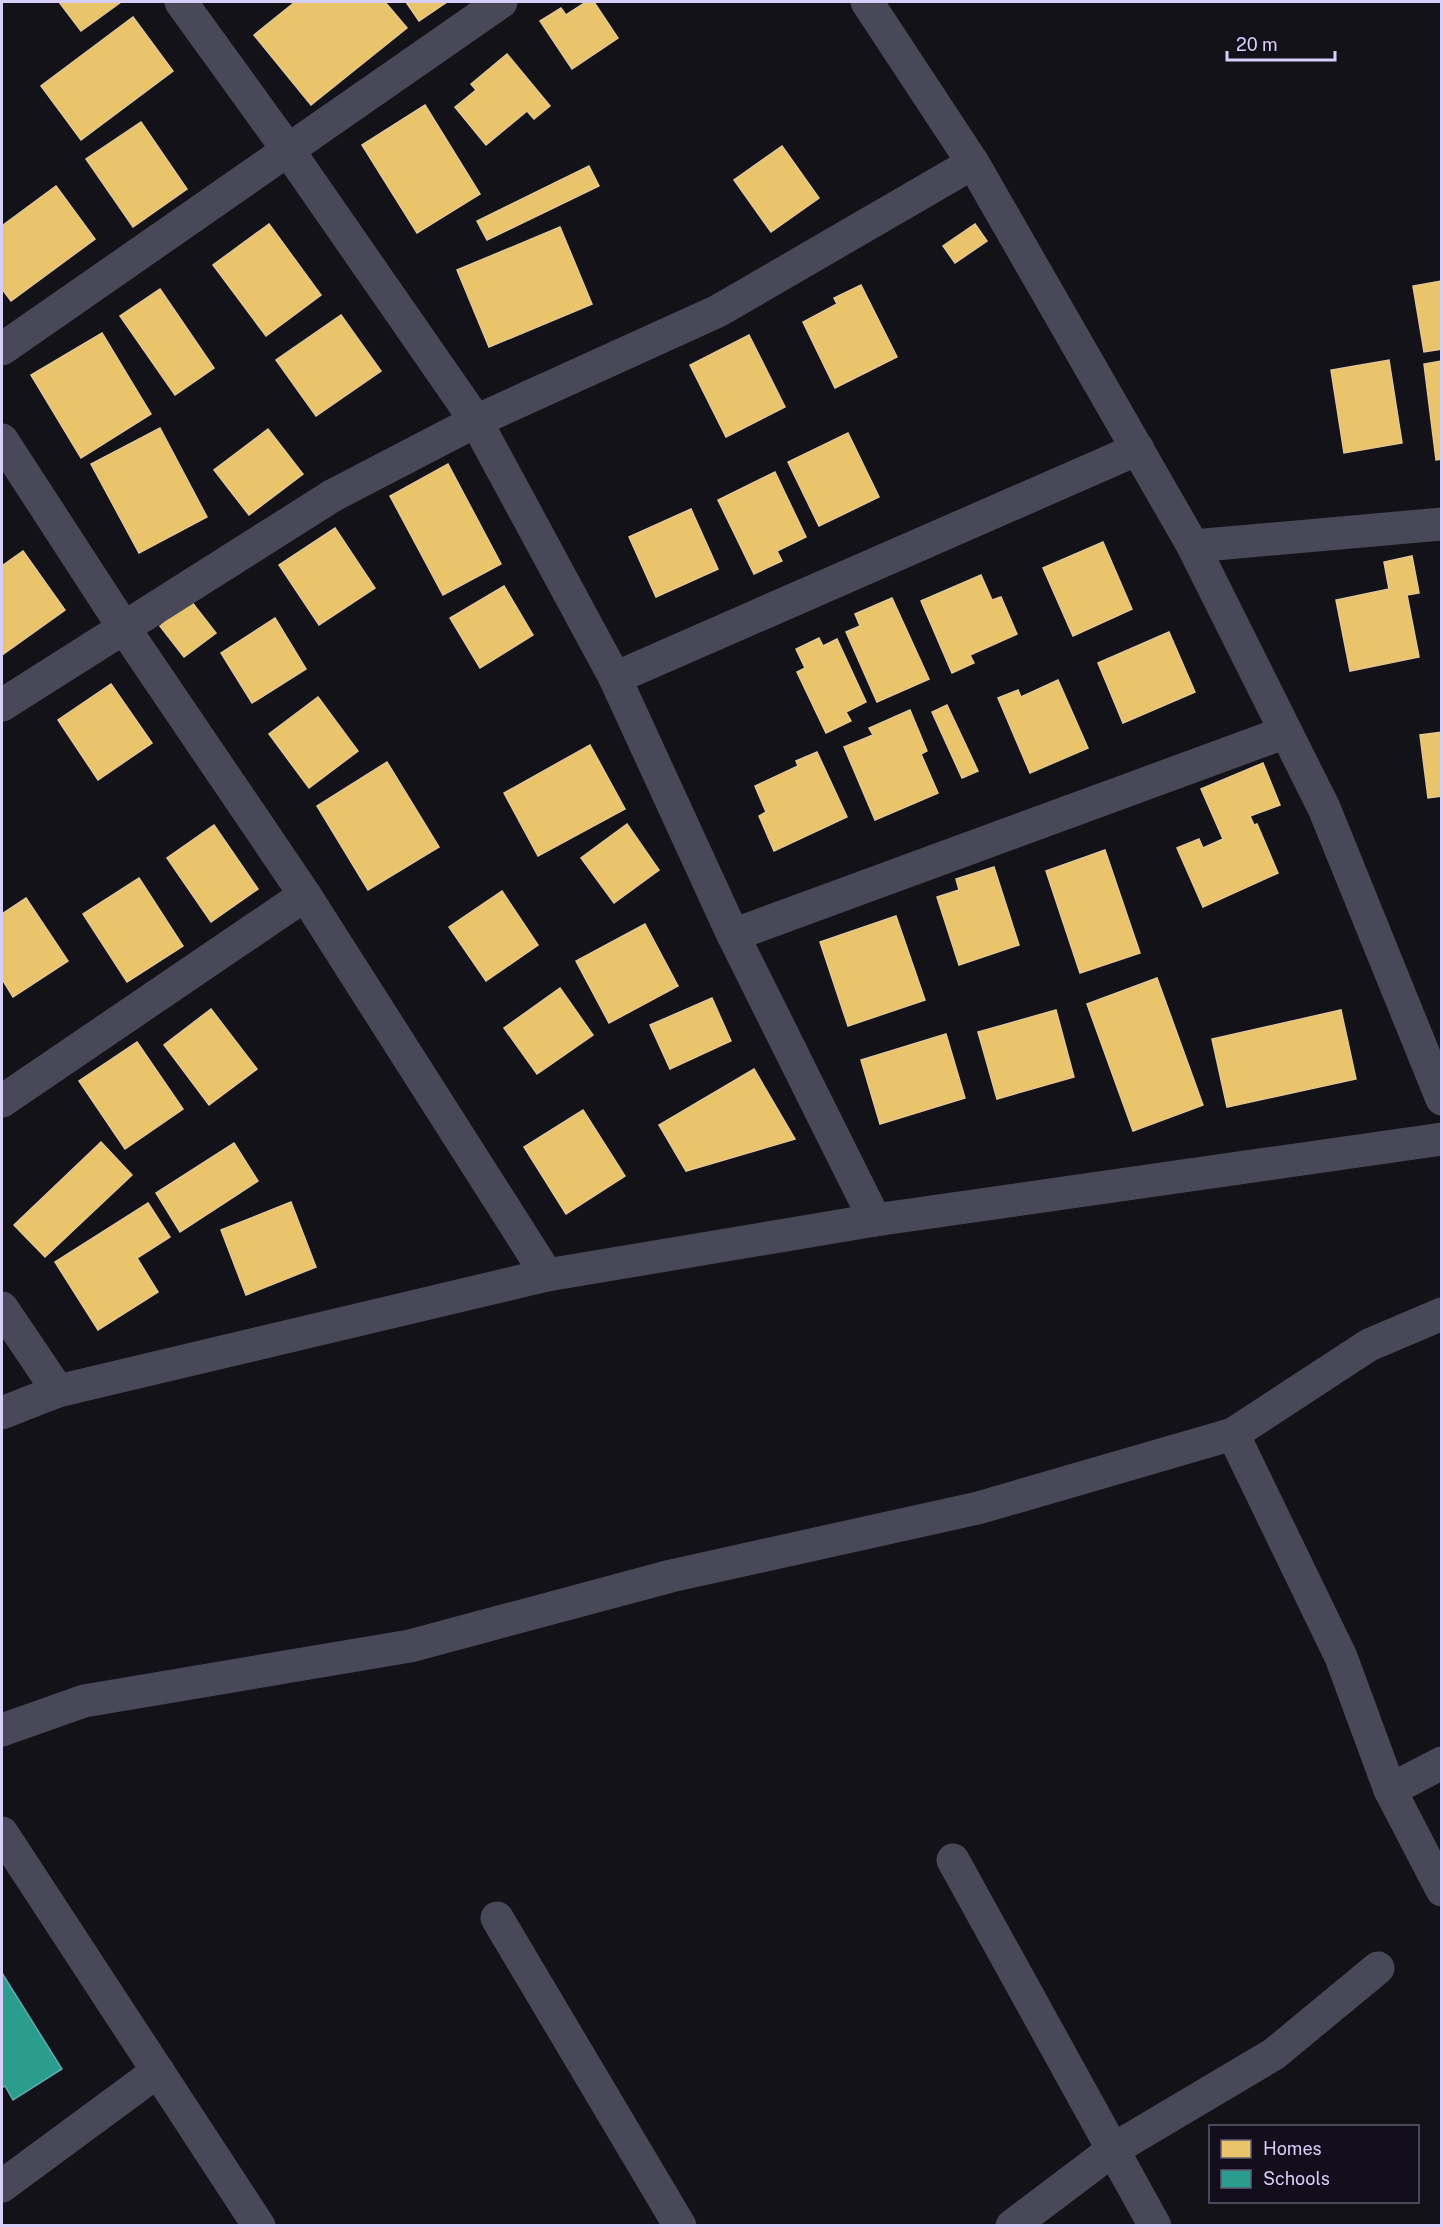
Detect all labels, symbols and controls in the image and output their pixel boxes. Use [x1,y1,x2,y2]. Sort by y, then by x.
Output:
scale bar [1227,24,1335,62]
text: 20 m [1236,34,1278,55]
legend [1209,2125,1419,2203]
text: Homes [1263,2138,1322,2159]
text: Schools [1263,2168,1330,2189]

